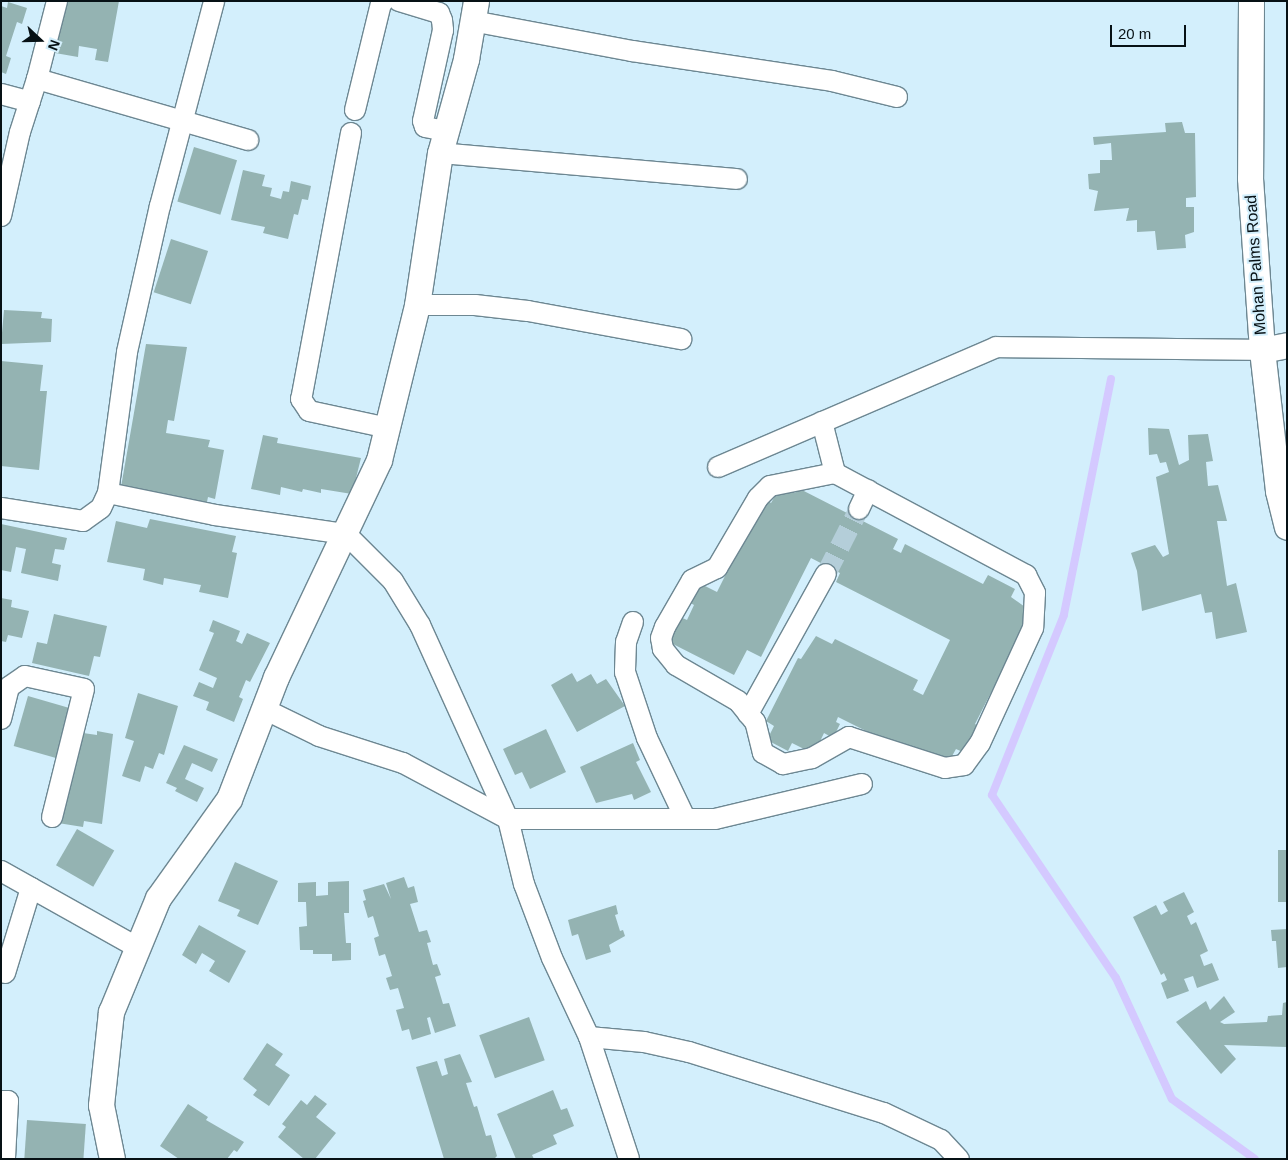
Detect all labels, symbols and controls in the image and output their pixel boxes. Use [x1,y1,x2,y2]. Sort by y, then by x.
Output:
north arrow [15,15,65,65]
scale bar [1113,15,1189,47]
text: 20 m [1118,25,1151,42]
text: N [45,38,63,53]
street label: Mohan Palms Road [1242,194,1270,336]

